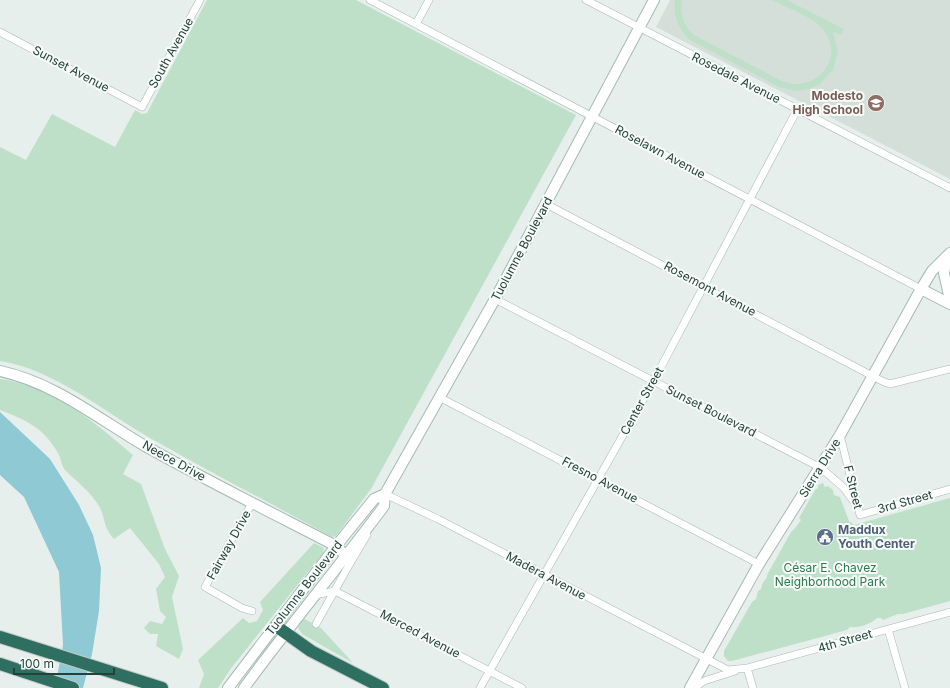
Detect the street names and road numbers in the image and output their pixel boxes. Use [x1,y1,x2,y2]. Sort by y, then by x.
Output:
street label: South Avenue [145,15,196,91]
street label: Sunset Avenue [30,42,112,95]
street label: Rosedale Avenue [689,49,783,106]
street label: Roselawn Avenue [612,121,708,182]
street label: Tuolumne Boulevard [488,194,555,304]
street label: Rosemont Avenue [662,258,759,319]
street label: Center Street [617,364,666,437]
street label: Sunset Boulevard [664,381,759,440]
street label: Sierra Drive [796,435,844,500]
street label: Neece Drive [140,437,209,484]
street label: Fresno Avenue [560,453,641,506]
street label: F Street [841,464,866,510]
street label: 3rd Street [876,487,934,516]
street label: Fairway Drive [203,507,254,582]
street label: Tuolumne Boulevard [262,537,345,638]
street label: Madera Avenue [504,548,589,603]
street label: Merced Avenue [377,606,463,661]
street label: 4th Street [816,626,874,655]

